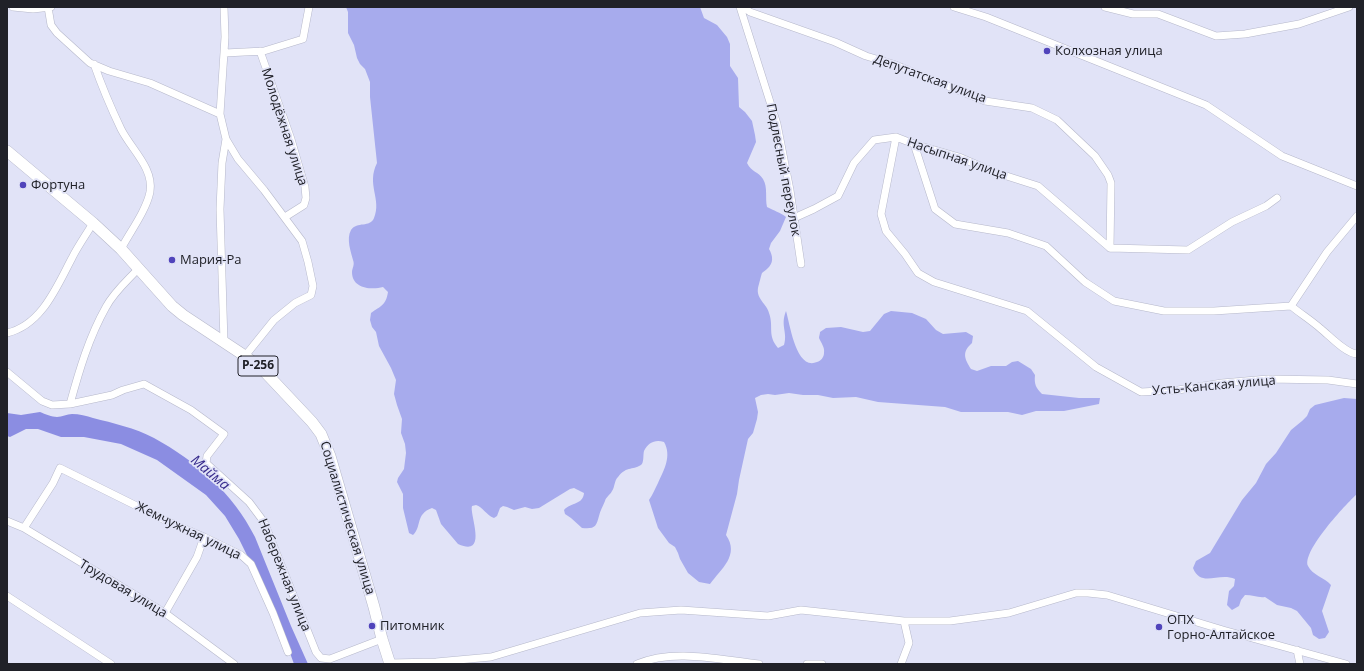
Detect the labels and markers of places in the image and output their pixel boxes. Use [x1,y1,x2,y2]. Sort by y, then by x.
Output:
place label: Колхозная улица [1055,43,1163,59]
marker: Колхозная улица [1042,46,1052,56]
place label: Фортуна [31,177,85,193]
marker: Фортуна [18,180,28,190]
place label: Мария-Ра [180,252,242,268]
marker: Мария-Ра [167,255,177,265]
place label: ОПХ Горно-Алтайское [1167,612,1275,643]
place label: Питомник [380,618,444,634]
marker: Питомник [367,621,377,631]
marker: ОПХ Горно-Алтайское [1154,622,1164,632]

